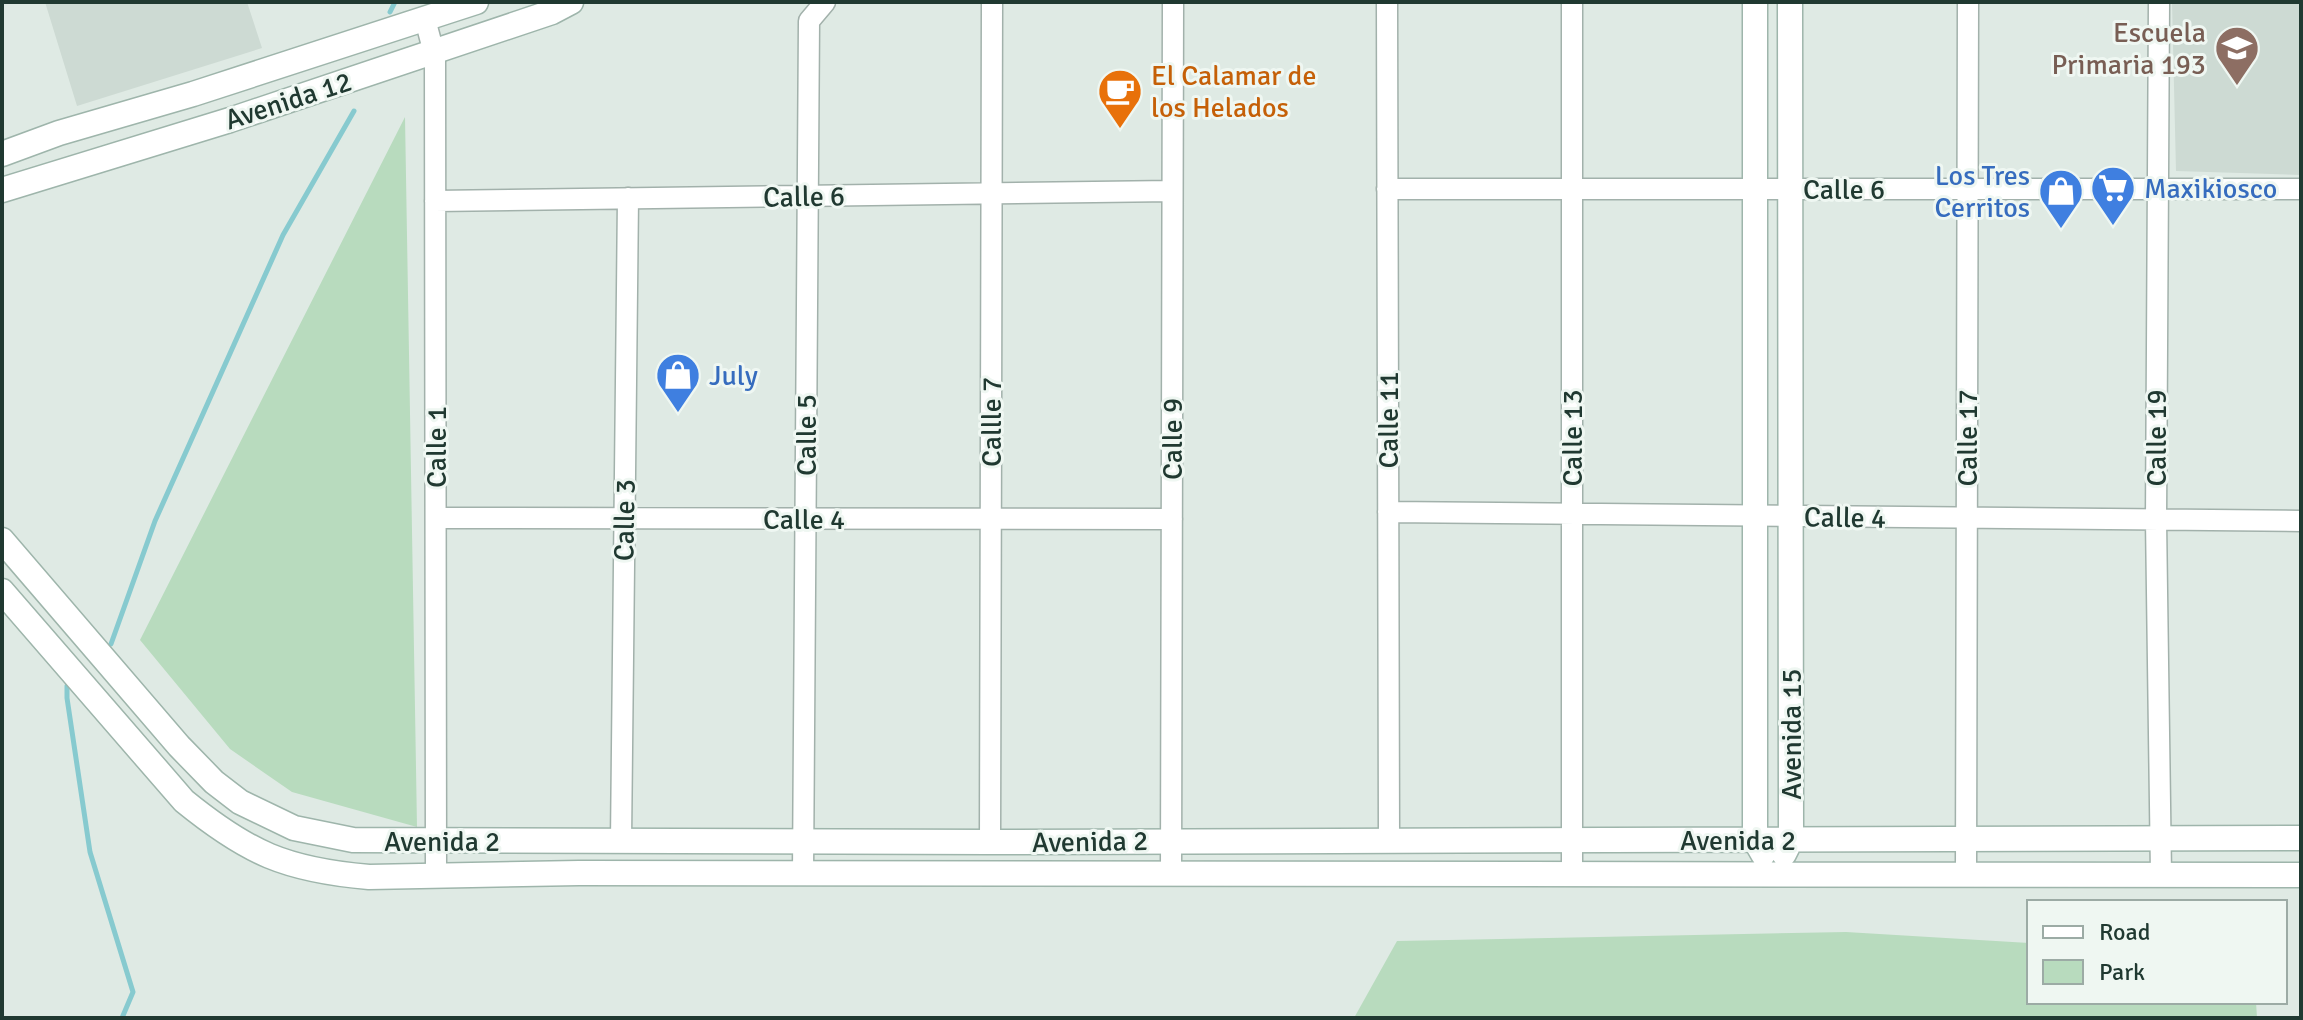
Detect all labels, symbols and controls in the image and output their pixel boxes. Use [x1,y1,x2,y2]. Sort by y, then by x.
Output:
place label: Escuela Primaria 193 [2052,16,2206,82]
school or university icon: Escuela Primaria 193 [2213,24,2261,87]
place label: El Calamar de los Helados [1151,59,1316,125]
street label: Avenida 12 [221,64,356,137]
cafe icon: El Calamar de los Helados [1096,67,1144,130]
place label: Los Tres Cerritos [1934,159,2030,225]
supermarket icon: Maxikiosco [2089,164,2137,227]
shop icon: Los Tres Cerritos [2037,167,2085,230]
place label: Maxikiosco [2144,172,2277,206]
street label: Calle 6 [1803,173,1885,207]
street label: Calle 6 [763,179,845,215]
shop icon: July [654,351,702,414]
place label: July [709,359,758,393]
street label: Calle 11 [1372,371,1406,469]
street label: Callle 7 [975,377,1009,467]
street label: Calle 13 [1556,389,1590,487]
street label: Calle 17 [1951,389,1985,487]
street label: Calle 19 [2140,389,2174,487]
street label: Calle 5 [790,394,824,476]
street label: Calle 9 [1156,398,1190,480]
street label: Calle 1 [420,406,454,488]
street label: Calle 3 [607,479,643,561]
street label: Calle 4 [1804,500,1886,536]
street label: Calle 4 [763,503,845,537]
street label: Avenida 15 [1775,668,1809,800]
street label: Avenida 2 [1032,824,1148,860]
street label: Avenida 2 [1680,824,1796,858]
street label: Avenida 2 [384,825,500,859]
legend [2027,900,2287,1004]
text: Road [2099,917,2150,947]
text: Park [2099,957,2145,987]

